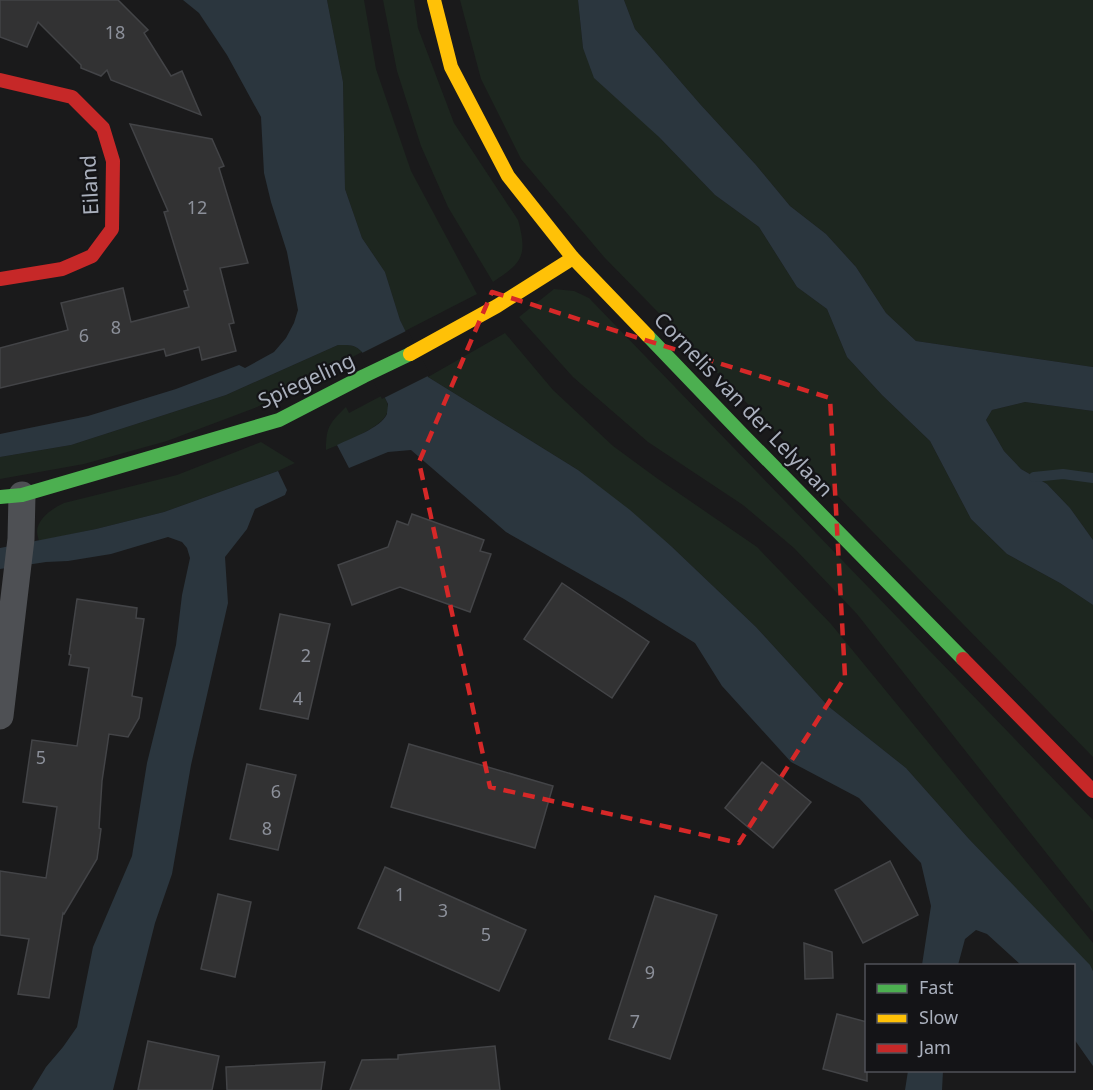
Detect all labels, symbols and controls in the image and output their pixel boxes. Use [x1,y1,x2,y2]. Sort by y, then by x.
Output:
house number: 18 [105,20,125,44]
street label: Eiland [73,154,105,216]
house number: 12 [187,195,207,219]
street label: Cornelis van der Lelylaan [648,306,840,502]
house number: 8 [111,315,121,339]
house number: 6 [79,323,89,347]
street label: Spiegeling [253,346,359,414]
house number: 2 [301,643,311,667]
house number: 4 [293,686,303,710]
house number: 5 [36,745,46,769]
house number: 6 [271,779,281,803]
house number: 8 [262,816,272,840]
house number: 1 [395,882,405,906]
house number: 3 [438,898,448,922]
house number: 5 [481,922,491,946]
house number: 9 [645,960,655,984]
legend [865,964,1075,1072]
text: Fast [919,975,954,999]
text: Slow [919,1005,958,1029]
house number: 7 [630,1009,640,1033]
text: Jam [917,1035,951,1059]

